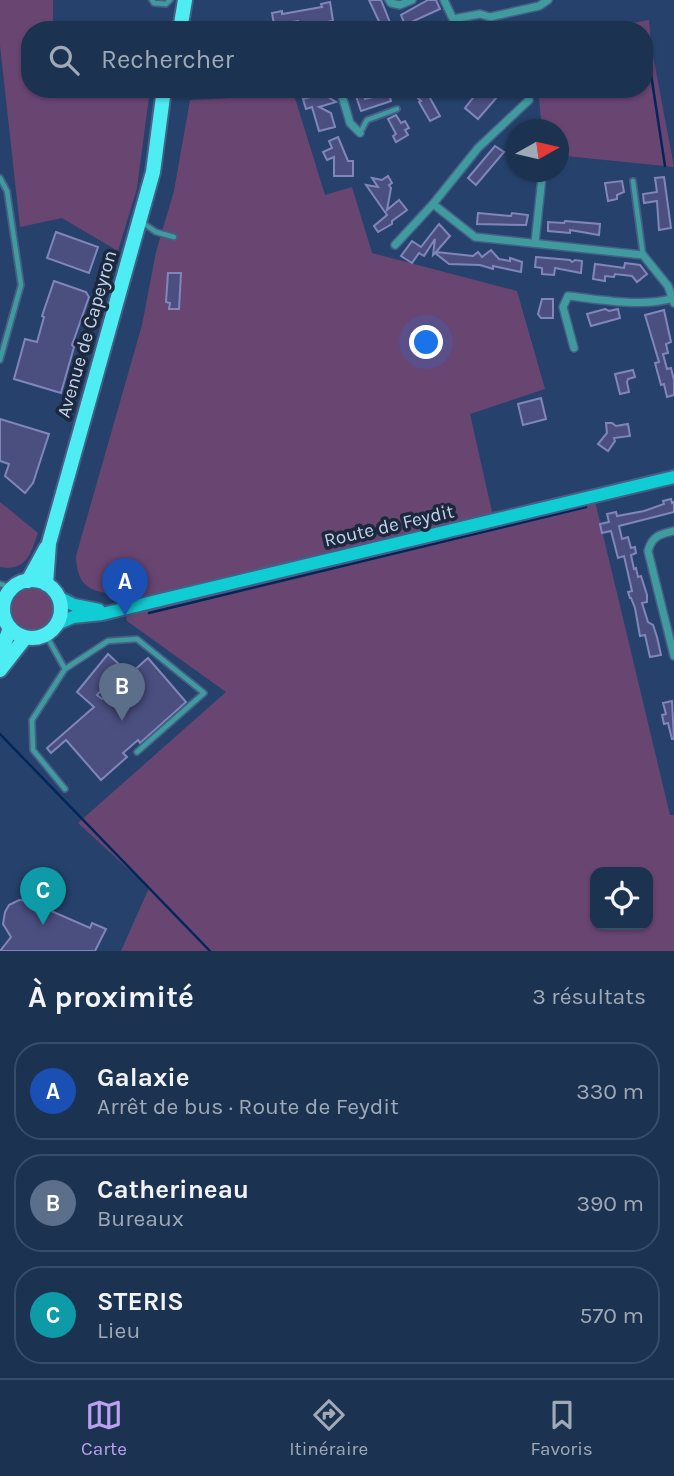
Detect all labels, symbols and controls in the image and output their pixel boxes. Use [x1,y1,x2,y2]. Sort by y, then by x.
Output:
search box [21,21,653,98]
icon: search [45,41,83,79]
text: Rechercher [101,44,234,75]
north arrow [506,119,569,182]
street label: Avenue de Capeyron [53,248,121,420]
your location [409,325,443,359]
street label: Route de Feydit [322,500,456,552]
pin: A [102,558,148,616]
pin: B [99,663,145,721]
pin: C [20,867,66,925]
map controls [590,867,653,930]
button: locate [590,867,653,930]
text: À proximité [28,979,194,1015]
text: 3 résultats [532,983,646,1010]
text: Galaxie [97,1062,190,1093]
text: A [46,1078,60,1105]
text: 330 m [576,1078,644,1105]
text: Arrêt de bus · Route de Feydit [97,1093,399,1120]
text: Catherineau [97,1174,249,1205]
text: B [46,1190,60,1217]
text: 390 m [576,1190,644,1217]
text: Bureaux [97,1205,184,1232]
text: STERIS [97,1286,184,1317]
text: C [46,1302,60,1329]
text: 570 m [580,1302,644,1329]
text: Lieu [97,1317,140,1344]
tab: Carte [81,1396,127,1460]
tab: Itinéraire [289,1396,368,1460]
tab: Favoris [530,1396,593,1460]

